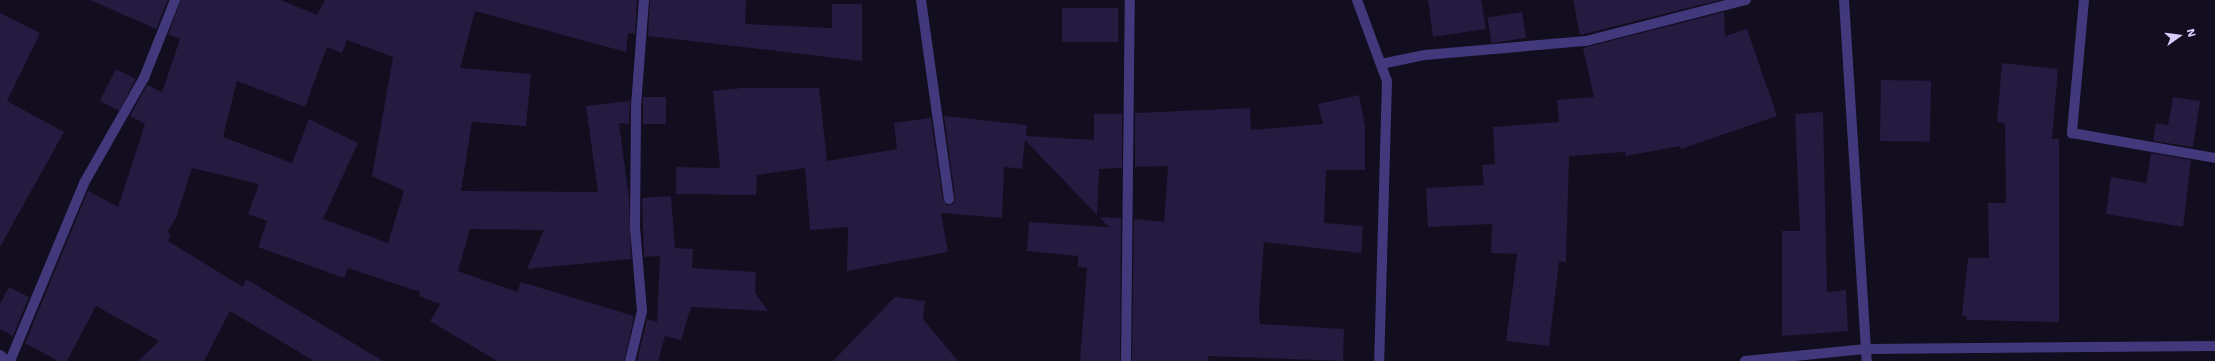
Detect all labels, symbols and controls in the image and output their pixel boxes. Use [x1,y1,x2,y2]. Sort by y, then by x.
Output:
north arrow [2159,16,2199,56]
text: N [2184,27,2198,39]

